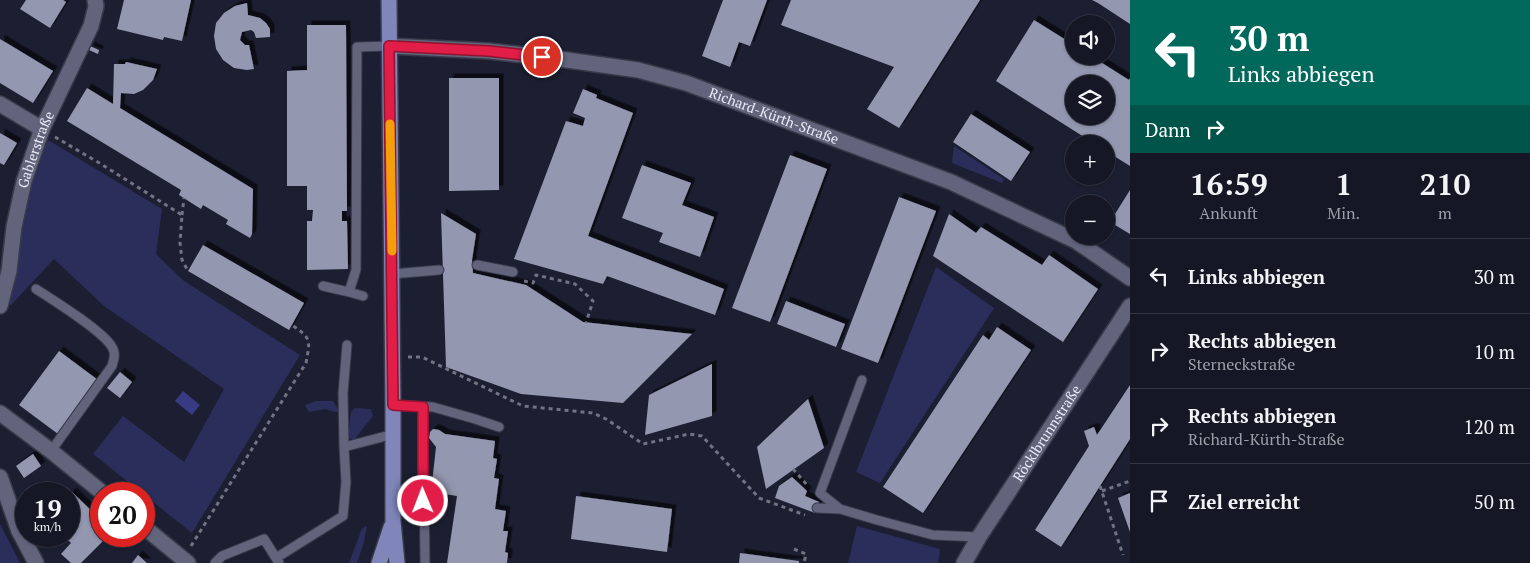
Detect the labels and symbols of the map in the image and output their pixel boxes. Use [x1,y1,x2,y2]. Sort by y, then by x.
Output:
pin [521,36,563,78]
street label: Richard-Kürth-Straße [707,83,842,148]
street label: Gablerstraße [13,108,58,190]
street label: Röcklbrunnstraße [1008,381,1085,485]
position arrow [396,474,448,526]
speed limit sign: 20 [90,482,155,547]

